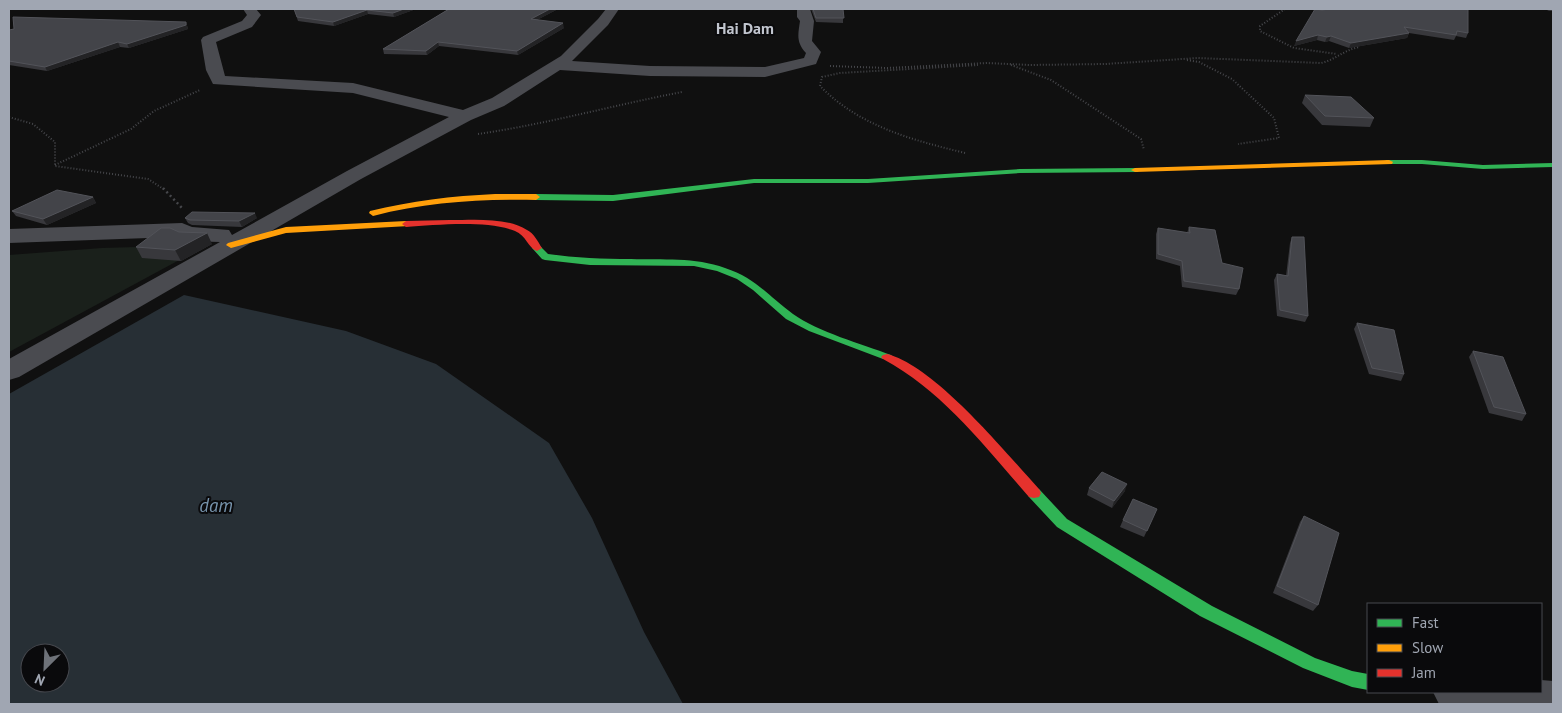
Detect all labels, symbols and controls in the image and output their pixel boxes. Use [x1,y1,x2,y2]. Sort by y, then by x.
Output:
district label: Hai Dam [716,18,774,38]
water label: dam [199,493,233,517]
legend [1367,603,1542,693]
text: Fast [1412,613,1439,632]
text: Slow [1412,638,1443,657]
north arrow [20,643,70,693]
text: Jam [1411,663,1436,682]
text: N [32,670,48,690]

